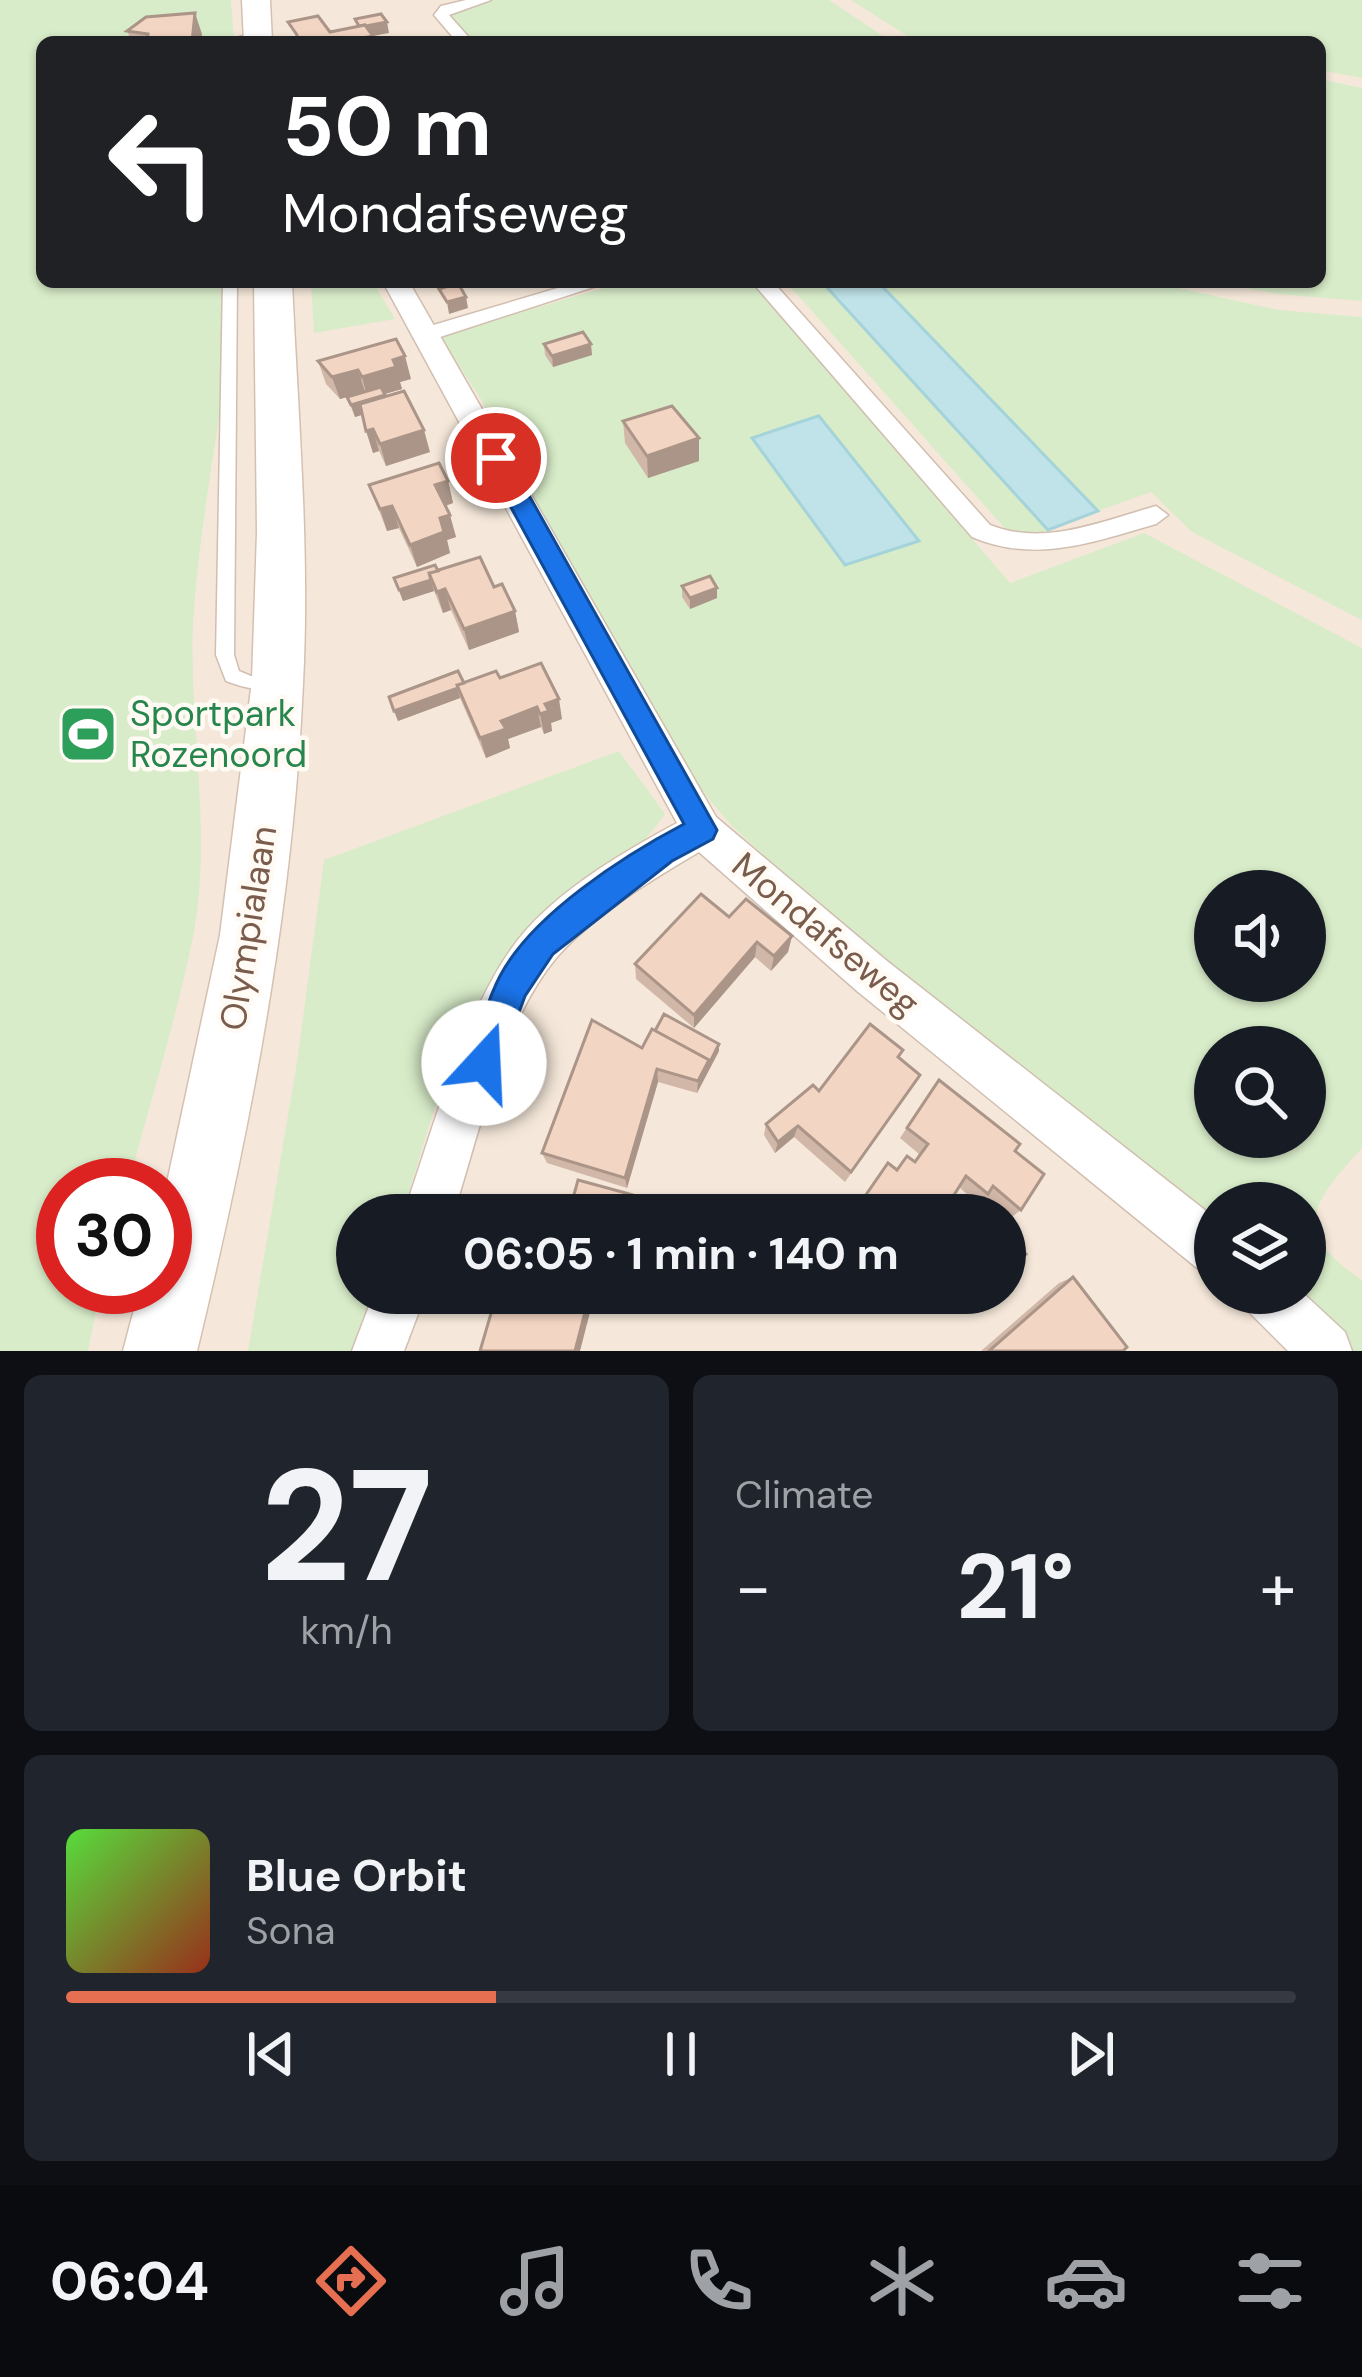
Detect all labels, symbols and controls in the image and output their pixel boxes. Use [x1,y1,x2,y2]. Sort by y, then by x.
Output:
text: 50 m [282,72,492,181]
icon: left [84,84,240,240]
text: Mondafseweg [282,178,629,249]
pin [445,407,547,509]
icon: arrive [463,425,529,491]
place label: Sportpark Rozenoord [130,690,307,778]
sports icon: Sportpark Rozenoord [57,703,119,765]
street label: Olympialaan [209,822,287,1034]
street label: Mondafseweg [722,842,930,1026]
map controls [1194,870,1326,1314]
button: sound [1194,870,1326,1002]
position arrow [421,1000,547,1126]
button: search [1194,1026,1326,1158]
speed limit sign: 30 [36,1158,192,1314]
button: layers [1194,1182,1326,1314]
text: 06:05 · 1 min · 140 m [463,1224,899,1283]
text: 27 [260,1425,433,1628]
text: Climate [735,1469,873,1520]
text: 21° [957,1529,1074,1646]
text: − [735,1545,771,1630]
text: + [1260,1545,1296,1630]
text: km/h [300,1605,393,1656]
text: Blue Orbit [246,1846,467,1905]
text: Sona [246,1905,335,1956]
icon: previous [238,2021,304,2087]
icon: pause [648,2021,714,2087]
icon: next [1058,2021,1124,2087]
icon: directions [309,2239,393,2323]
icon: music [493,2239,577,2323]
icon: phone [677,2239,761,2323]
icon: climate [860,2239,944,2323]
icon: car [1044,2239,1128,2323]
icon: filters [1228,2239,1312,2323]
text: 06:04 [50,2246,209,2317]

